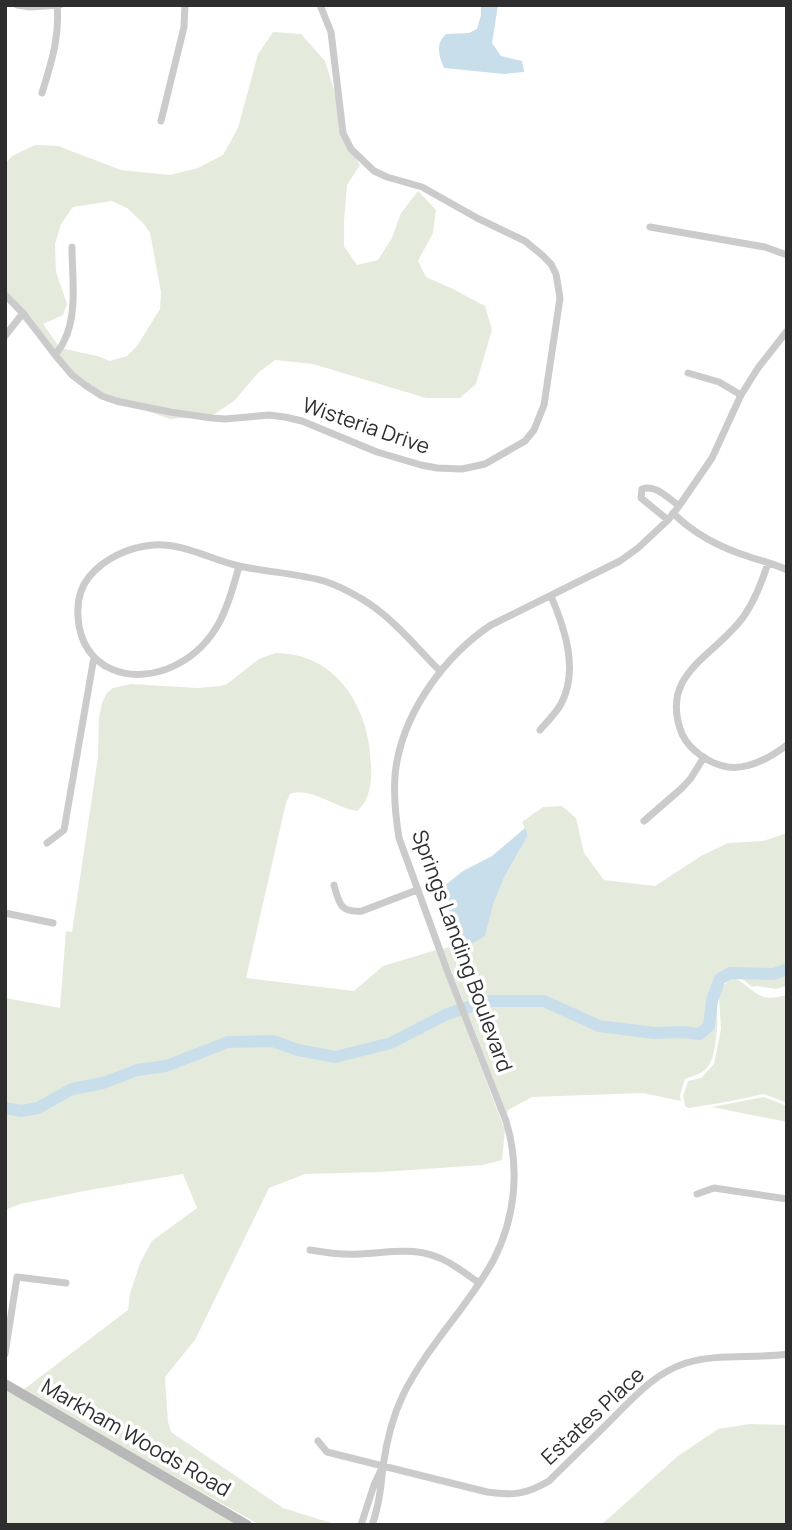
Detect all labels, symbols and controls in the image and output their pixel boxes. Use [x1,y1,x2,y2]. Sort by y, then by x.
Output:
street label: Wisteria Drive [299,390,434,460]
street label: Springs Landing Boulevard [406,826,520,1075]
street label: Estates Place [535,1360,650,1470]
street label: Markham Woods Road [37,1371,236,1503]

